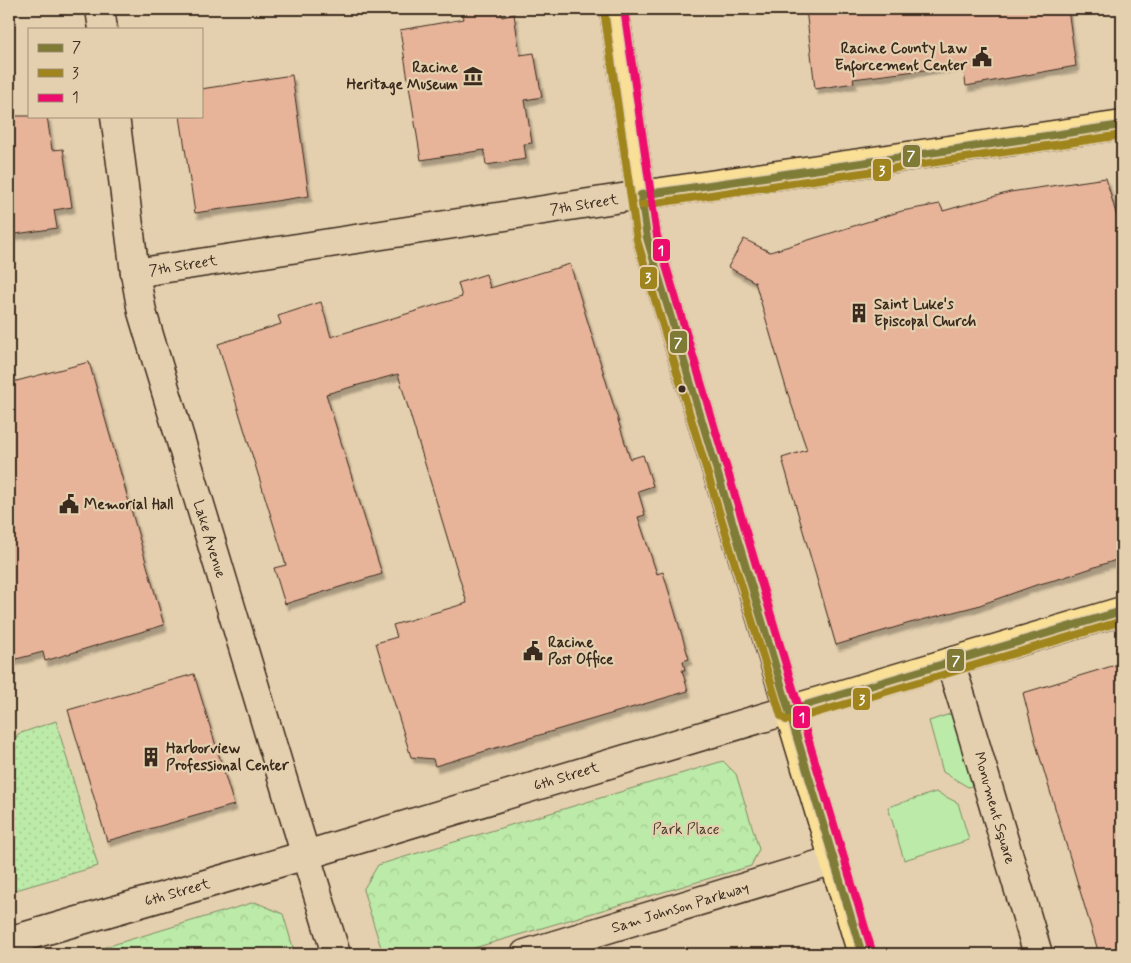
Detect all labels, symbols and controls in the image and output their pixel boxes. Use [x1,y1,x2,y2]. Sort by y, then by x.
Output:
legend [28,28,202,118]
text: 7 [72,38,81,58]
place label: Racine County Law Enforcement Center [835,39,968,78]
public building icon: Racine County Law Enforcement Center [971,46,993,68]
place label: Racine Heritage Museum [347,58,458,96]
text: 3 [72,64,79,84]
museum icon: Racine Heritage Museum [462,65,484,87]
text: 1 [72,88,79,108]
line badge: 7 [902,144,921,168]
text: 7 [907,147,916,165]
line badge: 3 [872,158,892,182]
text: 3 [879,162,886,180]
street label: 7th Street [549,190,620,220]
line badge: 1 [652,238,671,262]
text: 1 [658,242,664,260]
street label: 7th Street [148,251,219,281]
line badge: 3 [639,266,658,290]
text: 3 [645,269,652,287]
place label: Saint Luke's Episcopal Church [874,295,976,332]
building icon: Saint Luke's Episcopal Church [848,302,870,324]
line badge: 7 [669,330,688,354]
text: 7 [674,334,683,352]
unlabelled marker [677,384,687,394]
public building icon: Memorial Hall [58,493,80,515]
place label: Memorial Hall [84,495,174,515]
street label: Lake Avenue [188,498,230,581]
place label: Racine Post Office [548,633,614,670]
public building icon: Racine Post Office [522,640,544,662]
line badge: 7 [946,648,965,672]
text: 7 [952,652,961,670]
line badge: 3 [852,687,871,711]
text: 3 [859,691,866,709]
line badge: 1 [792,705,811,729]
text: 1 [799,709,805,727]
place label: Harborview Professional Center [166,739,290,776]
building icon: Harborview Professional Center [140,746,162,768]
street label: Monument Square [968,750,1020,867]
street label: 6th Street [531,758,602,796]
park label: Park Place [653,820,720,840]
street label: 6th Street [142,874,213,912]
street label: Sam Johnson Parkway [609,878,752,938]

